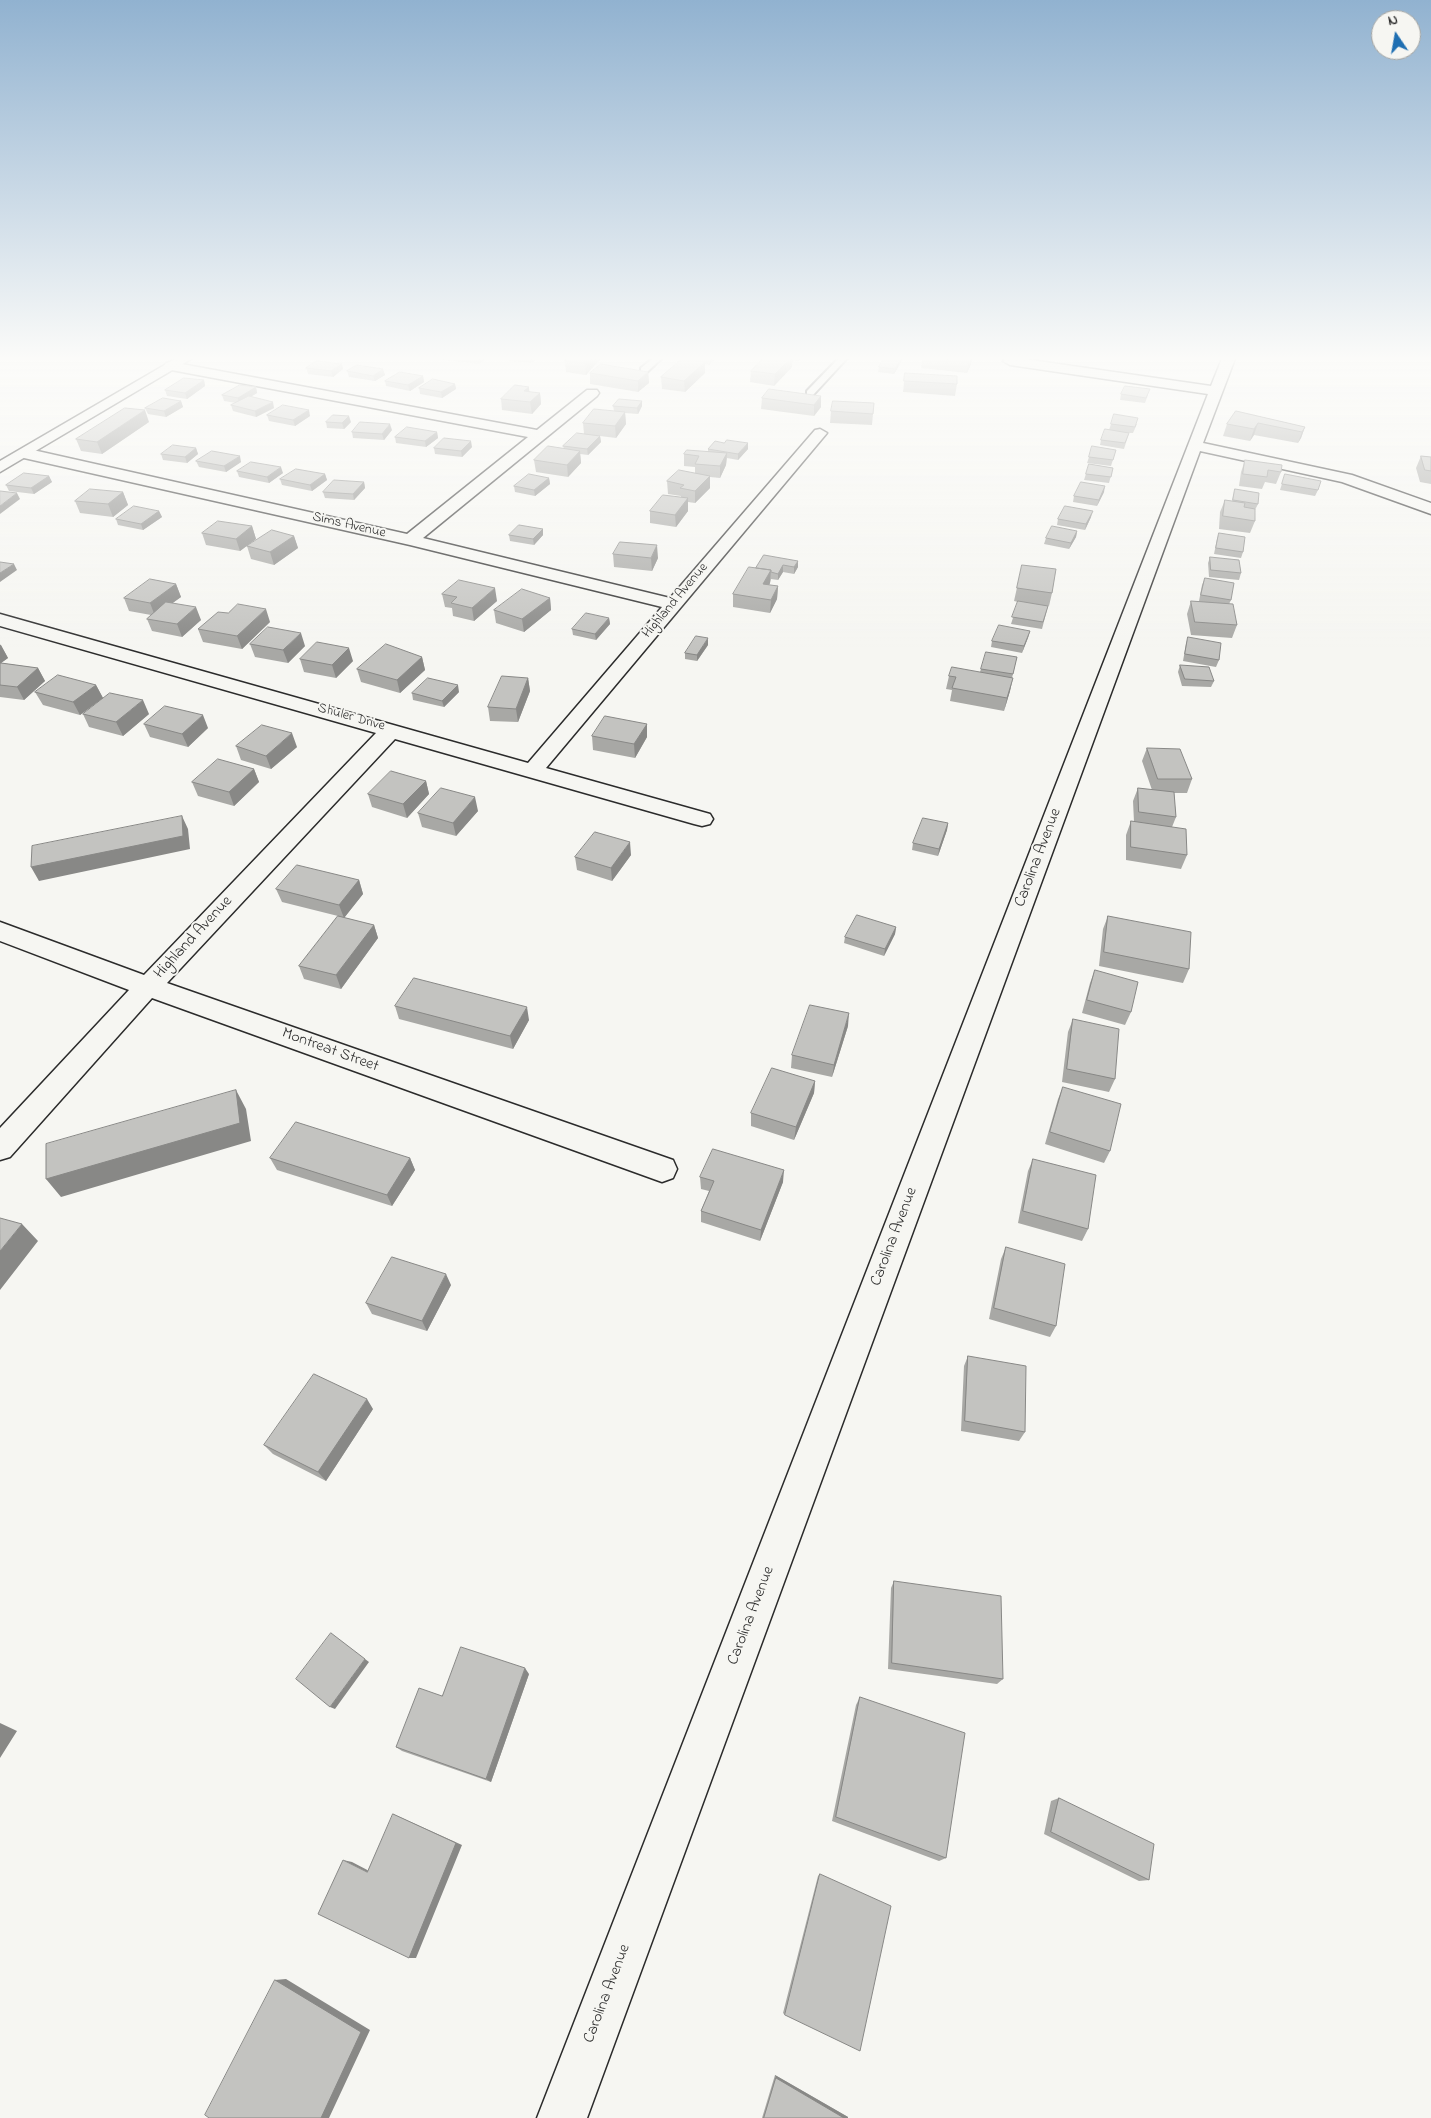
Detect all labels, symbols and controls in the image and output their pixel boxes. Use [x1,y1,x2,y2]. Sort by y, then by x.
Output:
north arrow [1371,10,1421,60]
text: N [1386,10,1400,32]
street label: Sims Avenue [311,509,387,543]
street label: Highland Avenue [640,560,712,642]
street label: Shuler Drive [315,700,387,736]
street label: Carolina Avenue [1011,806,1067,910]
street label: Highland Avenue [151,893,237,983]
street label: Montreat Street [279,1025,381,1077]
street label: Carolina Avenue [867,1185,923,1289]
street label: Carolina Avenue [724,1564,780,1668]
street label: Carolina Avenue [580,1942,636,2046]

